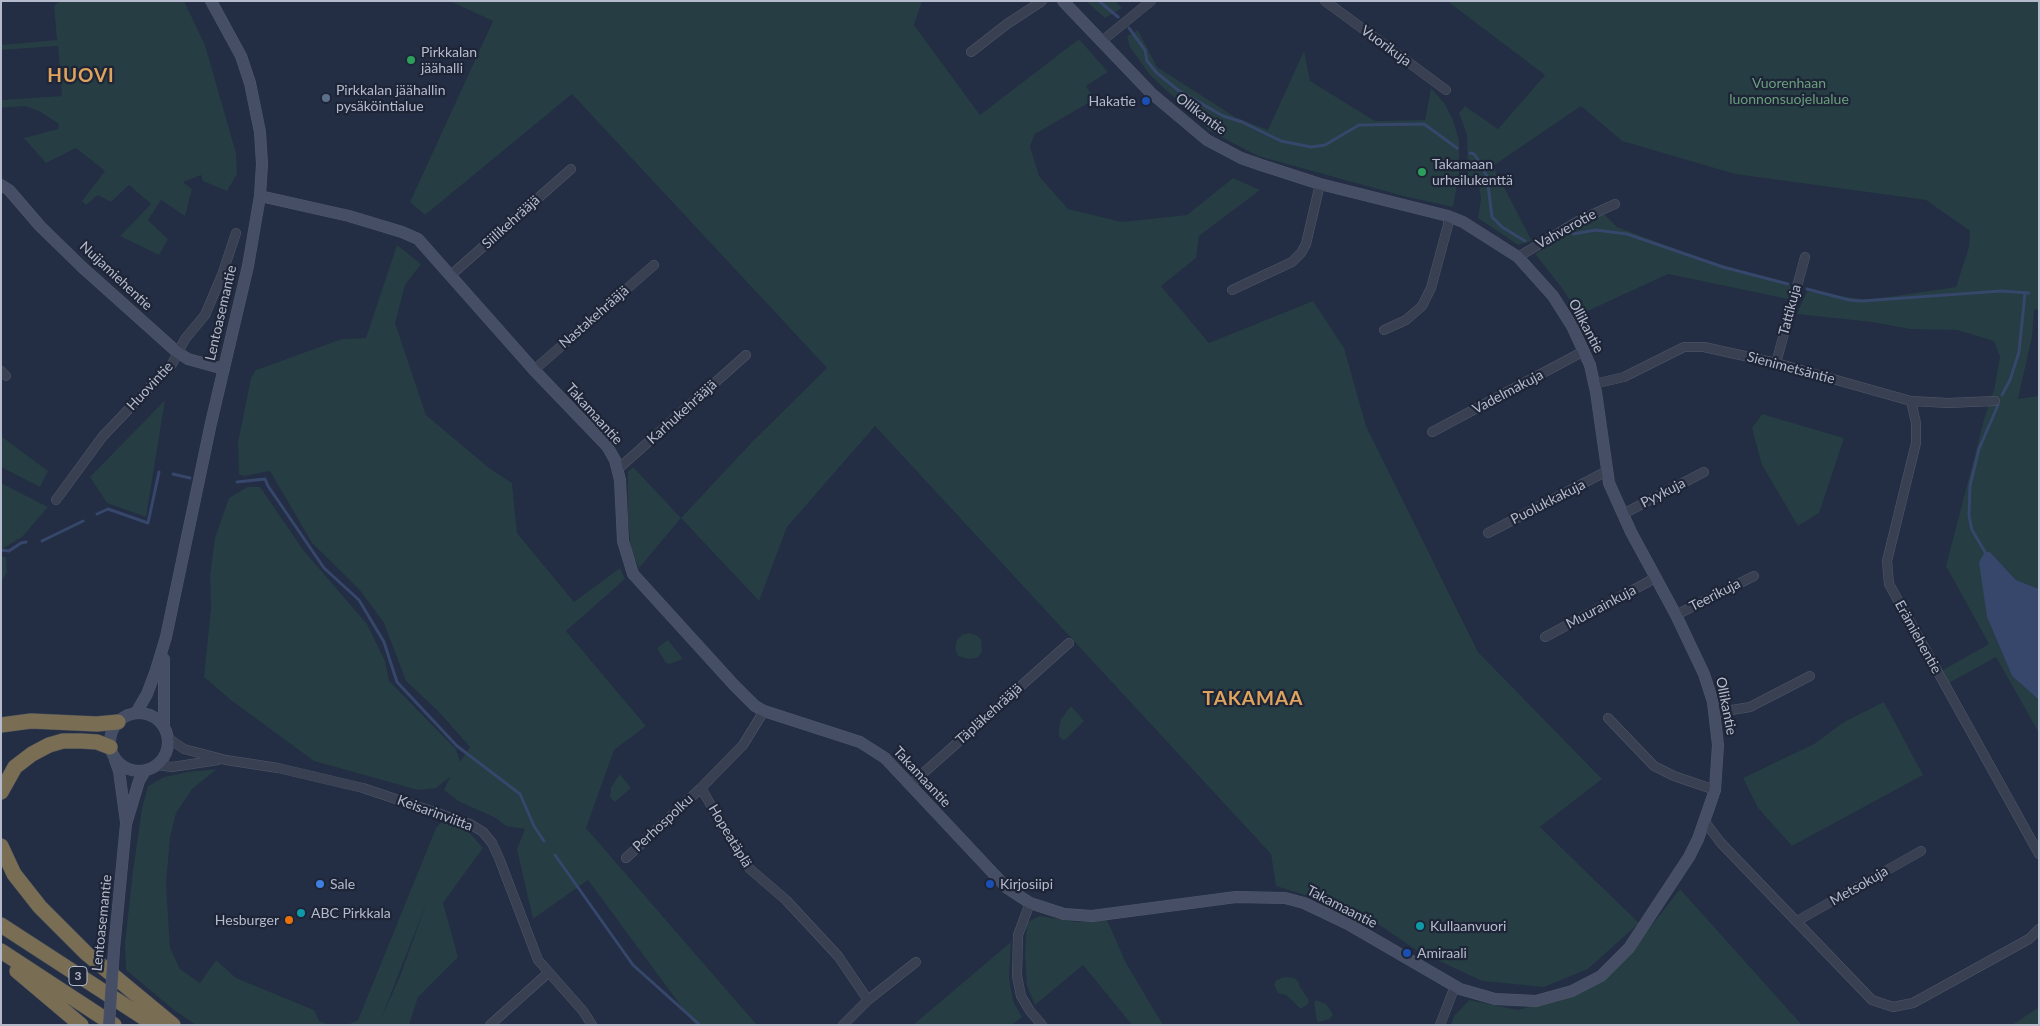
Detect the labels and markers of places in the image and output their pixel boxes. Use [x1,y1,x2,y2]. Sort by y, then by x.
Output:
place label: Pirkkalan jäähalli [421,44,477,76]
marker: Pirkkalan jäähalli [405,54,417,66]
place label: Pirkkalan jäähallin pysäköintialue [336,82,445,114]
marker: Pirkkalan jäähallin pysäköintialue [320,92,332,104]
place label: Hakatie [1089,93,1136,109]
marker: Hakatie [1140,95,1152,107]
place label: Takamaan urheilukenttä [1432,156,1513,188]
marker: Takamaan urheilukenttä [1416,166,1428,178]
place label: Sale [330,876,355,892]
place label: Kirjosiipi [1000,876,1053,892]
marker: Sale [314,878,326,890]
marker: Kirjosiipi [984,878,996,890]
place label: ABC Pirkkala [311,905,391,921]
marker: ABC Pirkkala [295,907,307,919]
place label: Hesburger [215,912,279,928]
marker: Hesburger [283,914,295,926]
place label: Kullaanvuori [1430,918,1506,934]
marker: Kullaanvuori [1414,920,1426,932]
place label: Amiraali [1417,945,1467,961]
marker: Amiraali [1401,947,1413,959]

